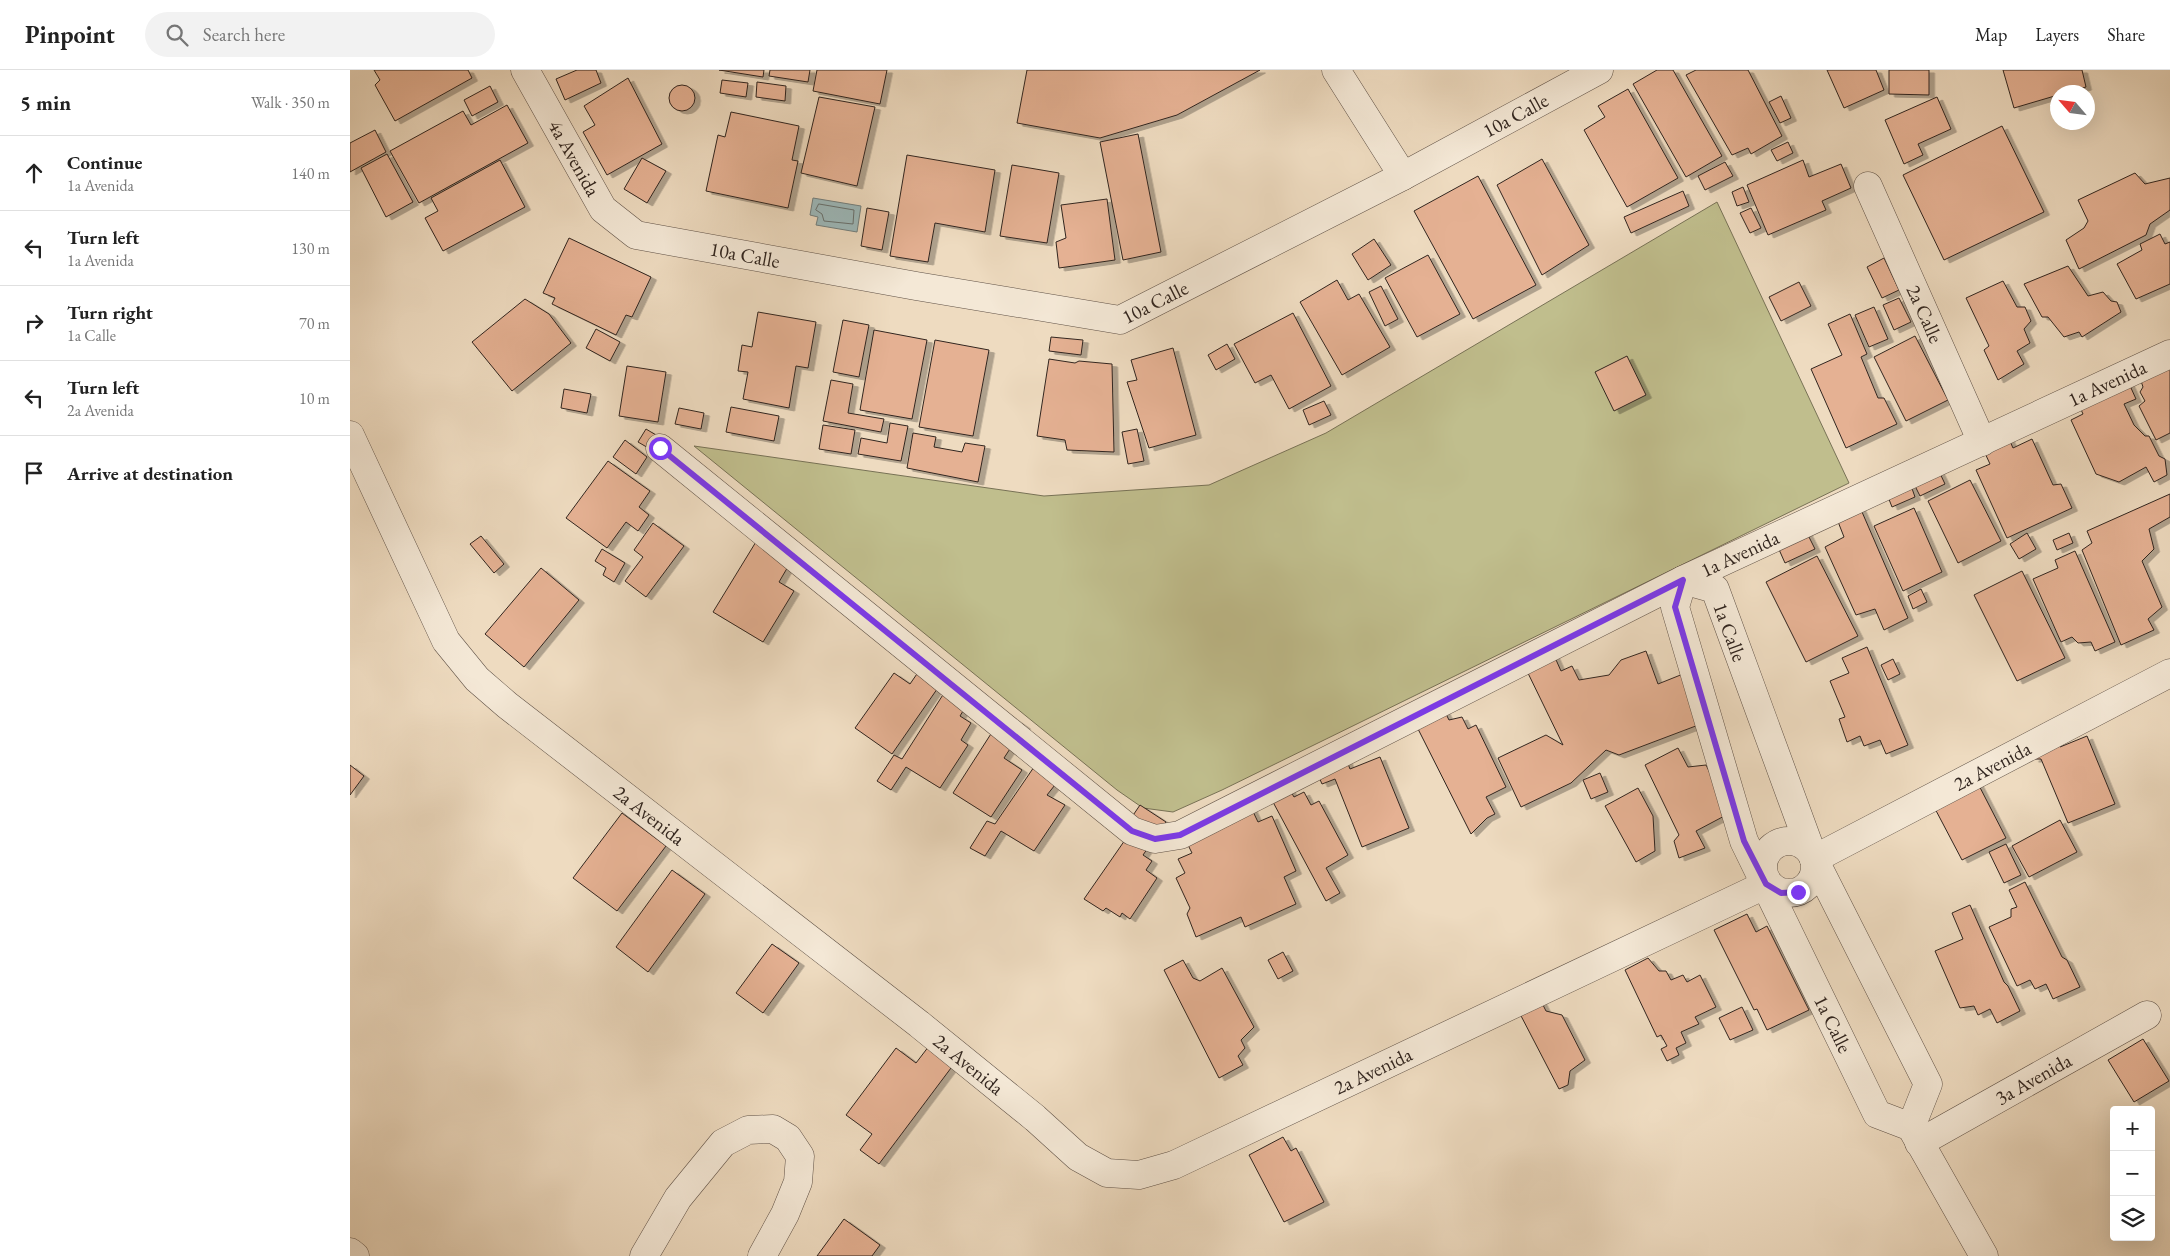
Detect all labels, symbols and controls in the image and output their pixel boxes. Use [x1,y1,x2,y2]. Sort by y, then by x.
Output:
search box [145,12,495,57]
text: Pinpoint [25,19,115,50]
icon: search [163,21,191,49]
text: Search here [203,22,285,47]
text: Map [1975,23,2007,46]
text: Layers [2035,23,2079,46]
text: Share [2107,23,2145,46]
north arrow [2050,85,2095,130]
street label: 10a Calle [1478,87,1553,144]
text: 5 min [20,89,71,116]
text: Walk · 350 m [251,92,330,113]
street label: 4a Avenida [543,115,606,201]
text: Continue [67,150,142,175]
icon: ahead [20,159,48,187]
text: 140 m [291,163,330,184]
text: 1a Avenida [67,175,134,196]
text: Turn left [67,225,139,250]
icon: left [20,234,48,262]
street label: 10a Calle [708,236,782,274]
text: 130 m [291,238,330,259]
text: 1a Avenida [67,250,134,271]
street label: 10a Calle [1117,275,1193,330]
street label: 2a Calle [1901,281,1949,347]
text: Turn right [67,300,153,325]
icon: right [20,309,48,337]
text: 70 m [299,313,330,334]
text: 1a Calle [67,325,116,346]
street label: 1a Avenida [2064,354,2151,413]
text: Turn left [67,375,139,400]
icon: left [20,384,48,412]
text: 10 m [299,388,330,409]
text: 2a Avenida [67,400,134,421]
route start [649,437,672,460]
icon: arrive [20,459,48,487]
text: Arrive at destination [67,461,233,486]
street label: 1a Avenida [1696,524,1783,583]
street label: 1a Calle [1707,599,1753,665]
street label: 2a Avenida [1949,735,2035,797]
street label: 2a Avenida [608,779,690,851]
route end [1787,881,1810,904]
street label: 1a Calle [1808,991,1858,1057]
street label: 2a Avenida [928,1028,1009,1101]
street label: 2a Avenida [1329,1041,1416,1100]
street label: 3a Avenida [1990,1047,2076,1111]
map controls [2110,1106,2155,1241]
button: + [2110,1106,2155,1151]
button: − [2110,1151,2155,1196]
button: layers [2110,1196,2155,1241]

